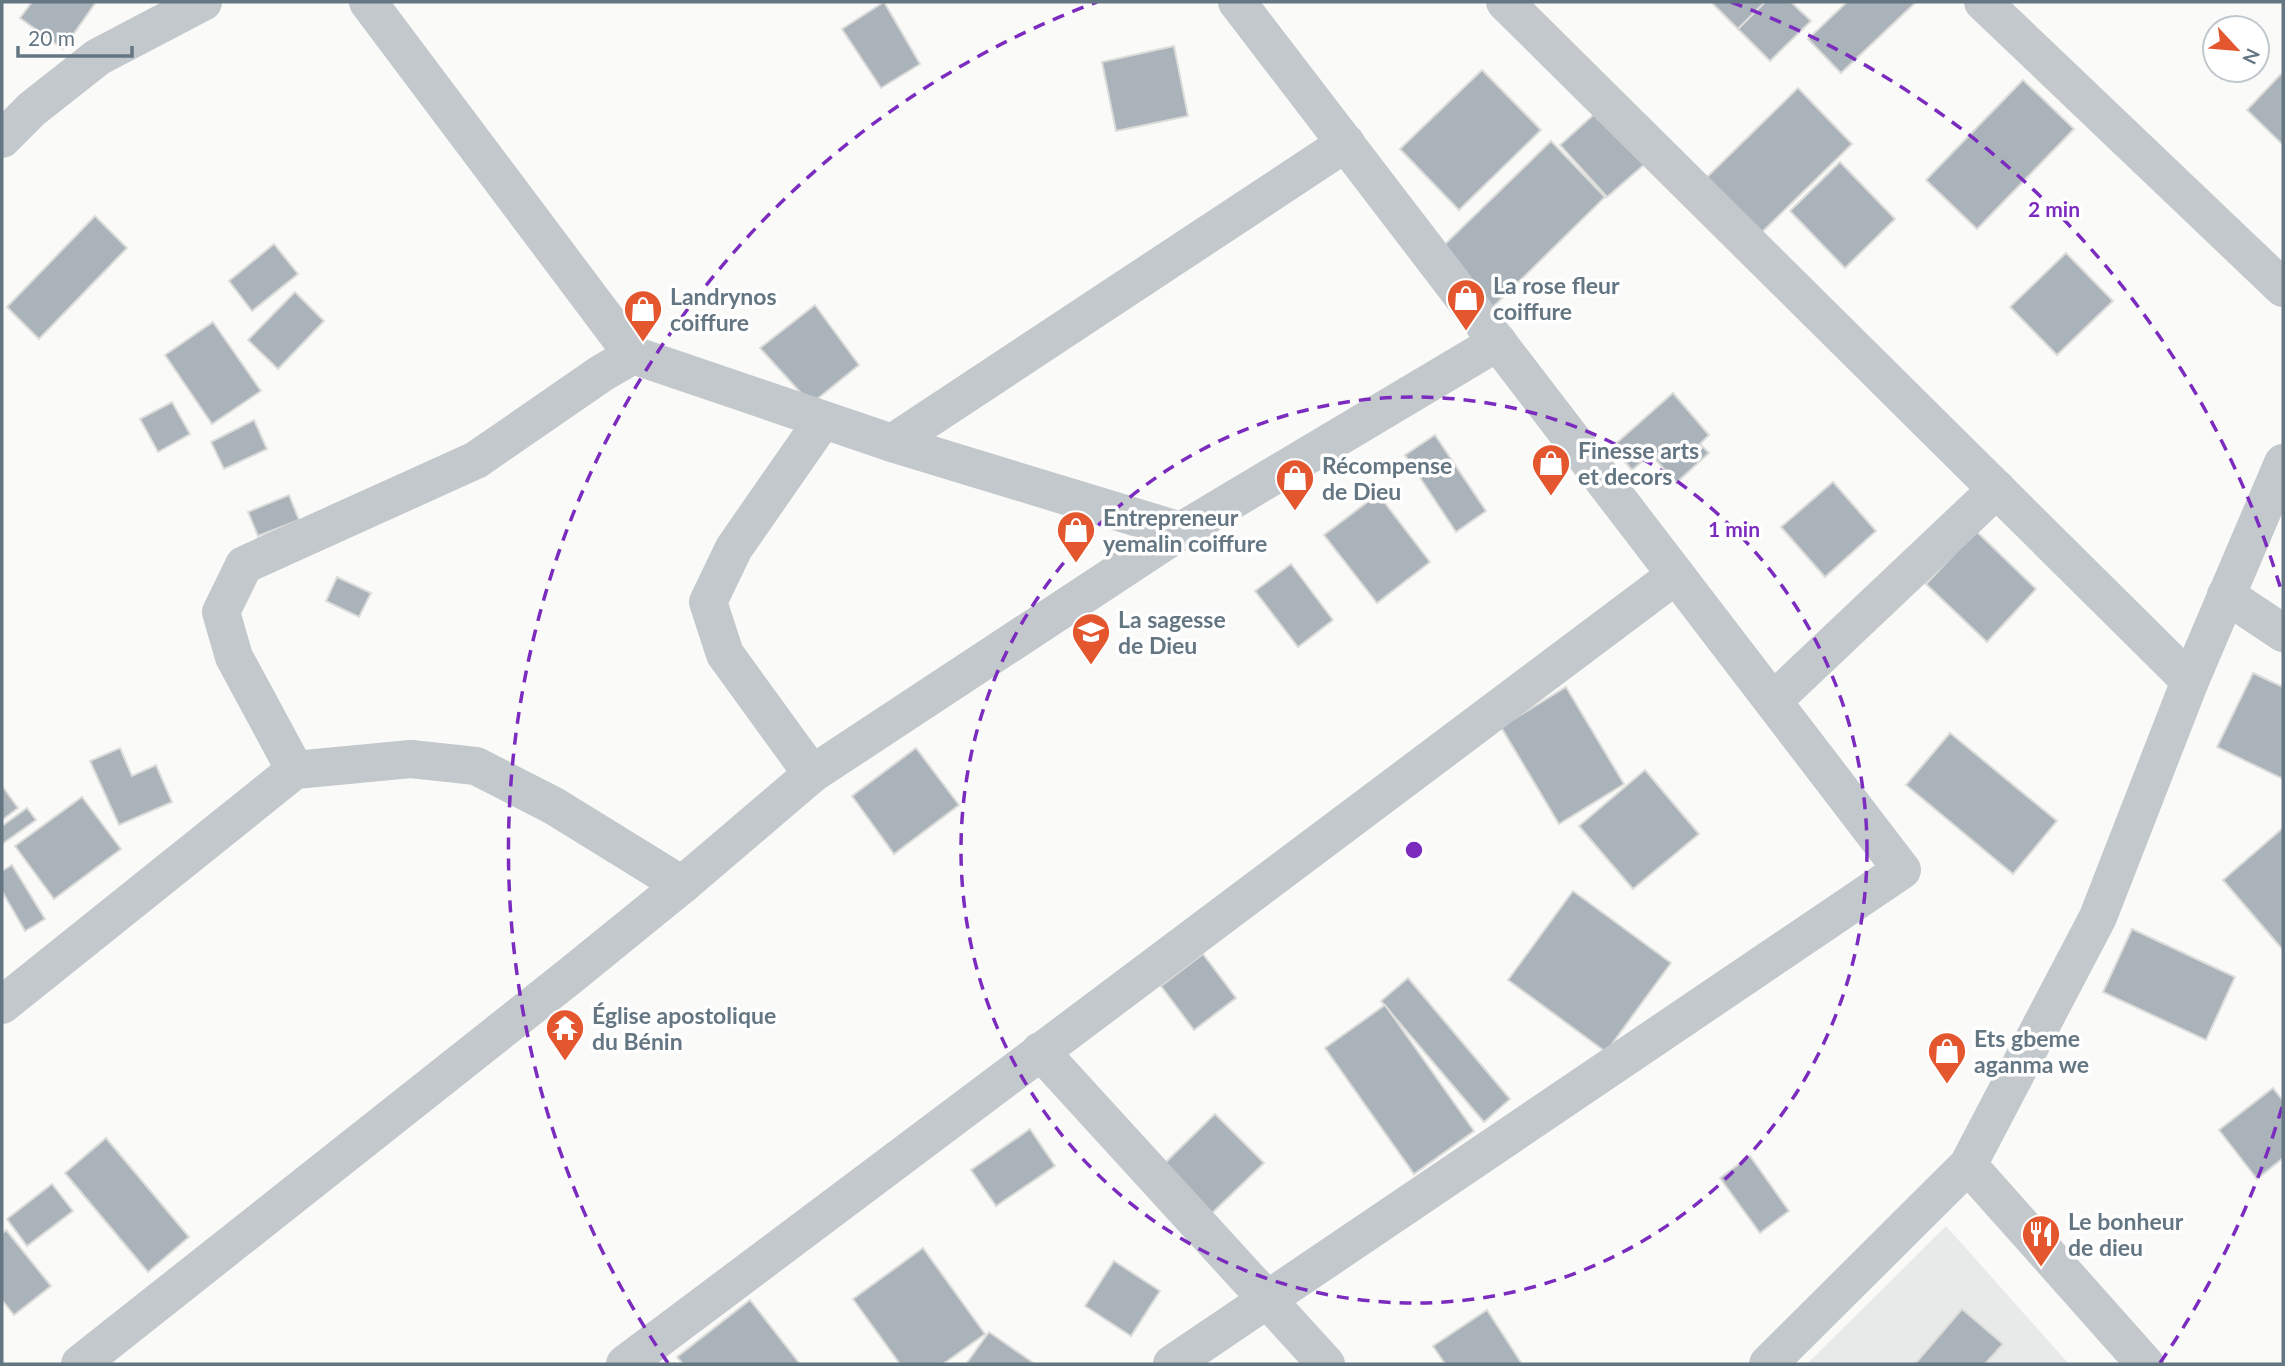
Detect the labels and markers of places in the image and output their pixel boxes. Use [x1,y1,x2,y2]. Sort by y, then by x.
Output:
place label: La rose fleur coiffure [1493,271,1620,325]
shop icon: La rose fleur coiffure [1445,277,1487,332]
place label: Landrynos coiffure [670,282,777,336]
shop icon: Landrynos coiffure [622,288,664,343]
place label: Finesse arts et decors [1578,436,1699,490]
shop icon: Finesse arts et decors [1530,442,1572,497]
place label: Récompense de Dieu [1322,451,1452,505]
shop icon: Récompense de Dieu [1274,457,1316,512]
place label: Entrepreneur yemalin coiffure [1103,503,1267,557]
shop icon: Entrepreneur yemalin coiffure [1055,509,1097,564]
place label: La sagesse de Dieu [1118,605,1226,659]
school or university icon: La sagesse de Dieu [1070,611,1112,666]
centre of rings [1402,838,1426,862]
place label: Église apostolique du Bénin [592,1001,776,1055]
temple icon: Église apostolique du Bénin [544,1007,586,1062]
place label: Ets gbeme aganma we [1974,1024,2089,1078]
shop icon: Ets gbeme aganma we [1926,1030,1968,1085]
place label: Le bonheur de dieu [2068,1207,2184,1261]
restaurant icon: Le bonheur de dieu [2020,1213,2062,1268]

